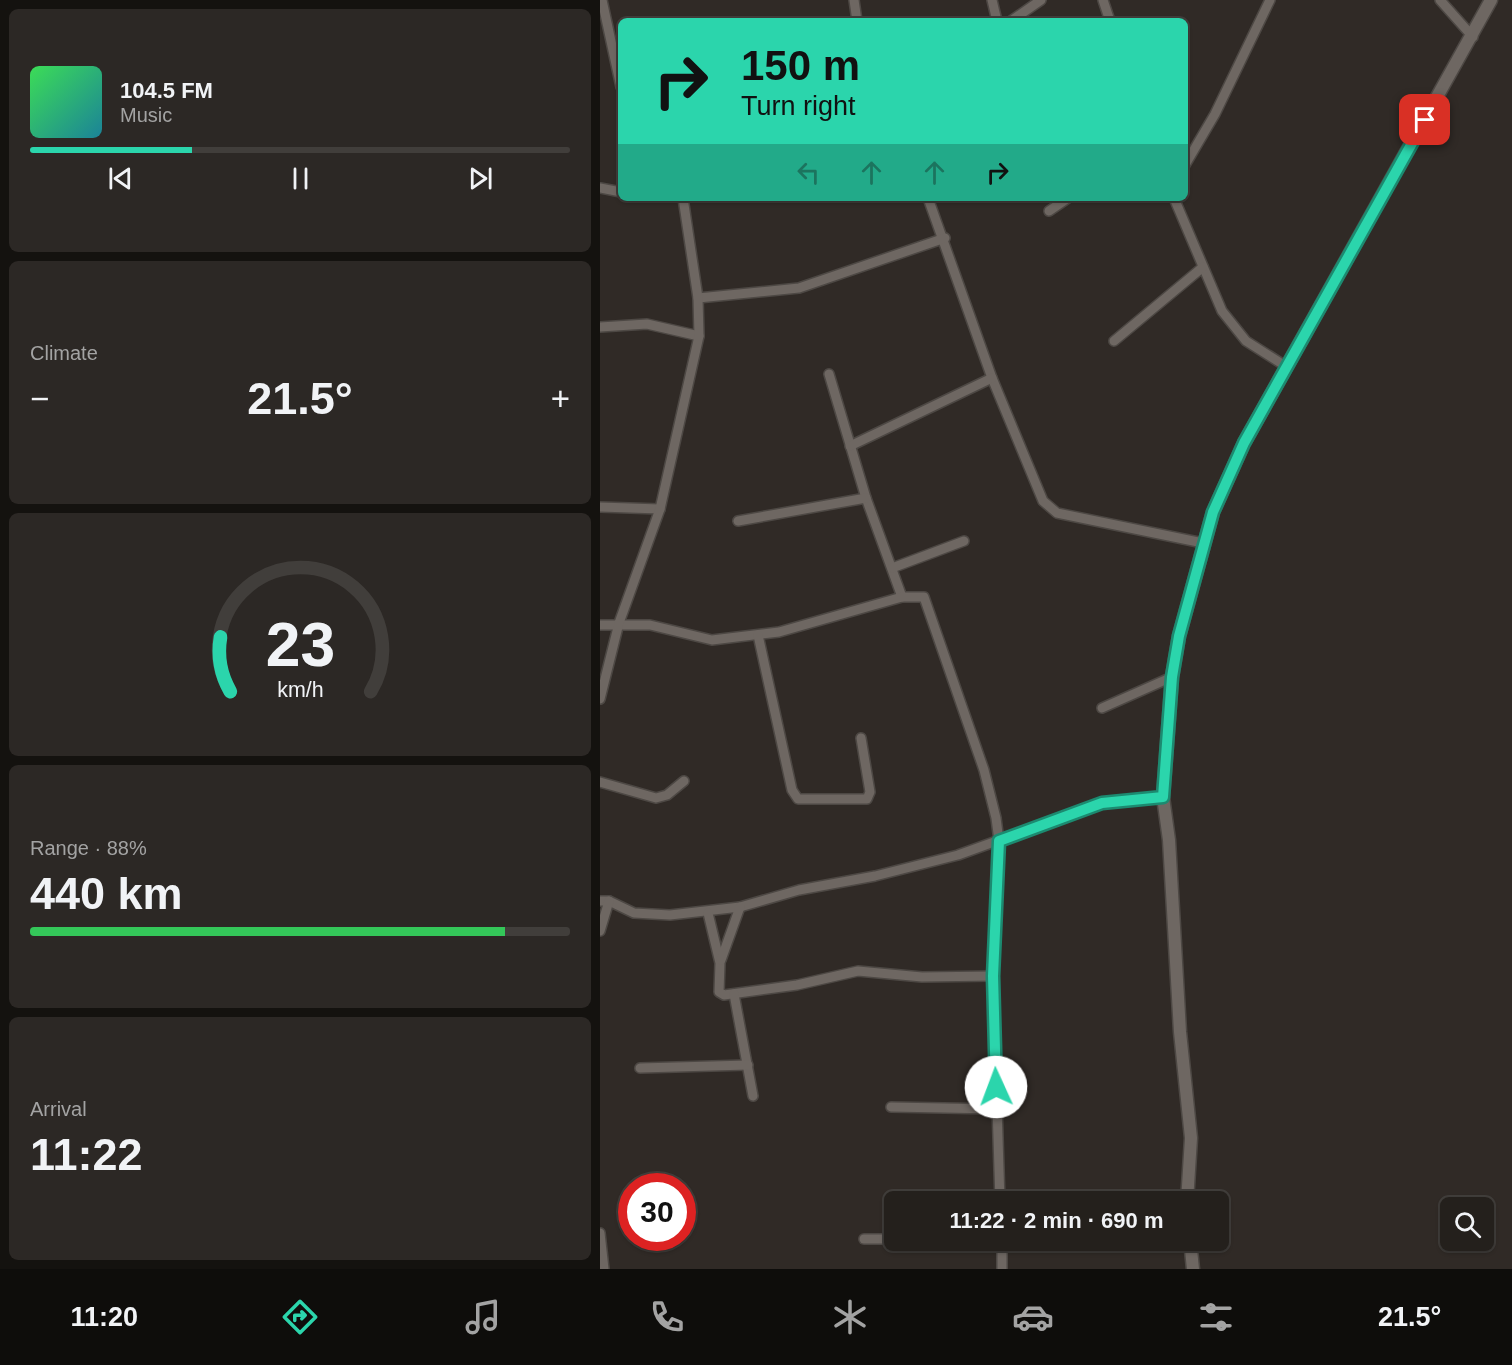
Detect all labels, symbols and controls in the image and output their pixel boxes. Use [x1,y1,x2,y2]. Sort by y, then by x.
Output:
icon: right [642,42,720,120]
text: 150 m [741,42,860,89]
text: 104.5 FM [120,78,213,103]
text: Turn right [741,91,856,121]
pin [1399,94,1450,145]
icon: arrive [1408,103,1441,136]
text: Music [120,104,172,126]
icon: left [792,156,825,189]
icon: ahead [855,156,888,189]
icon: ahead [918,156,951,189]
icon: right [981,156,1014,189]
icon: previous [104,162,137,195]
icon: pause [284,162,317,195]
icon: next [464,162,497,195]
text: Climate [30,342,98,364]
text: 21.5° [247,373,353,424]
text: − [30,380,49,417]
text: + [551,380,570,417]
text: 23 [265,610,335,679]
text: km/h [277,678,323,702]
text: Range · 88% [30,837,147,859]
text: 440 km [30,868,183,919]
position arrow [964,1055,1028,1119]
text: Arrival [30,1098,87,1120]
text: 11:22 [30,1129,143,1180]
speed limit sign: 30 [618,1173,696,1251]
map controls [1440,1197,1494,1251]
button: search [1440,1197,1494,1251]
text: 11:22 · 2 min · 690 m [950,1208,1164,1233]
icon: directions [279,1296,321,1338]
icon: music [462,1296,504,1338]
icon: phone [646,1296,688,1338]
icon: climate [829,1296,871,1338]
icon: car [1012,1296,1054,1338]
icon: filters [1195,1296,1237,1338]
text: 11:20 [71,1302,138,1332]
text: 21.5° [1378,1302,1441,1332]

